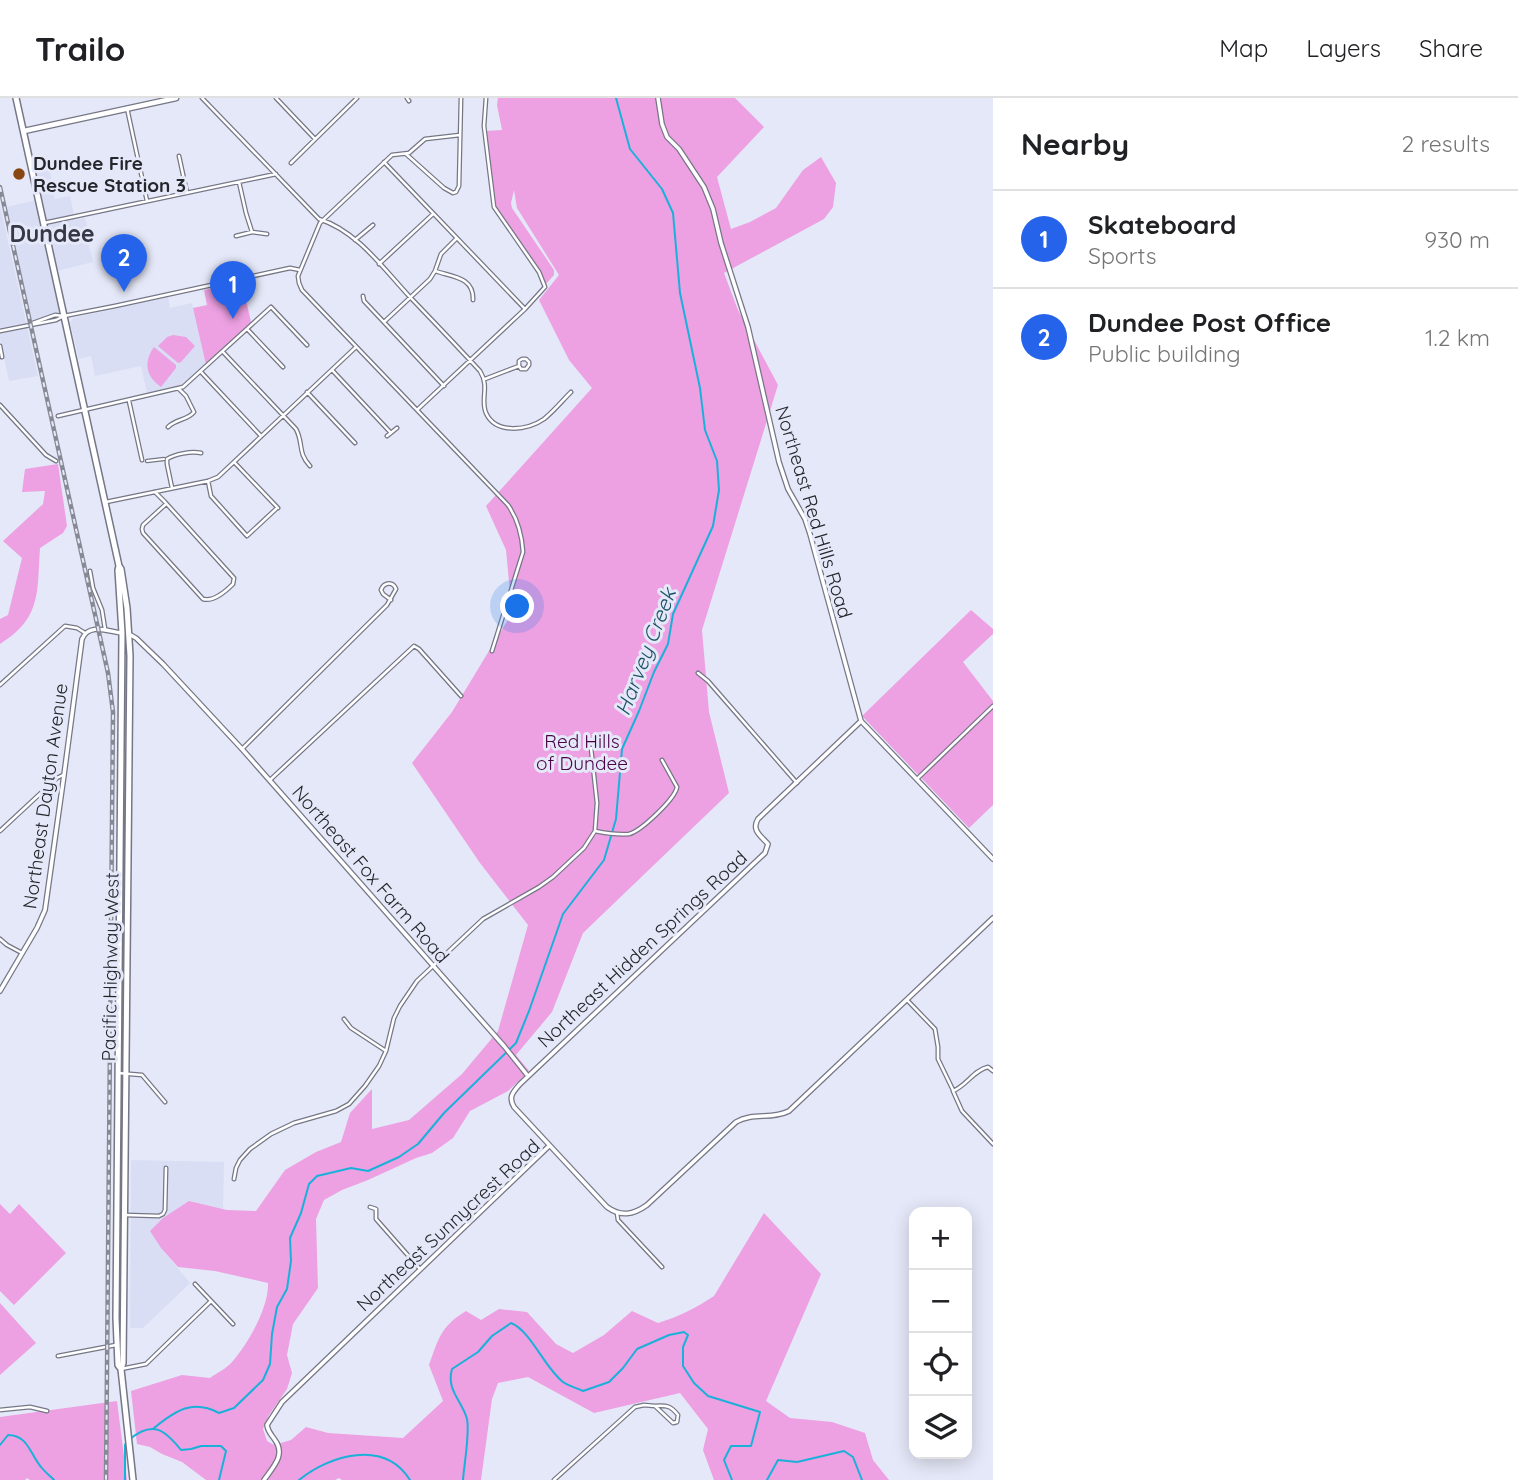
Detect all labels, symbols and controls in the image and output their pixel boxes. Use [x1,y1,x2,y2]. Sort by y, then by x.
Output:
text: Trailo [35,28,125,69]
text: Map [1219,33,1268,63]
text: Layers [1306,33,1381,63]
text: Share [1419,33,1483,63]
text: Nearby [1021,125,1129,163]
text: 2 results [1401,129,1490,158]
place label: Dundee Fire Rescue Station 3 [33,151,186,197]
marker: Dundee Fire Rescue Station 3 [11,166,27,182]
text: Skateboard [1088,208,1236,241]
district label: Dundee [9,219,95,248]
text: 1 [1040,225,1048,254]
text: 930 m [1424,225,1490,254]
pin: 2 [101,234,147,292]
text: Sports [1088,241,1157,270]
pin: 1 [210,261,256,319]
text: Dundee Post Office [1088,306,1331,339]
text: 2 [1037,323,1051,352]
text: 1.2 km [1425,323,1490,352]
text: Public building [1088,339,1241,368]
street label: Northeast Red Hills Road [770,403,858,621]
water label: Harvey Creek [609,583,682,719]
your location [500,589,534,623]
street label: Northeast Dayton Avenue [17,682,73,910]
park label: Red Hills of Dundee [536,729,628,775]
street label: Northeast Fox Farm Road [287,780,455,968]
street label: Northeast Hidden Springs Road [532,845,752,1053]
street label: Pacific Highway West [96,872,124,1062]
street label: Northeast Sunnycrest Road [351,1134,545,1316]
map controls [909,1207,972,1459]
button: + [909,1207,972,1270]
button: − [909,1270,972,1333]
button: locate [909,1333,972,1396]
button: layers [909,1396,972,1459]

